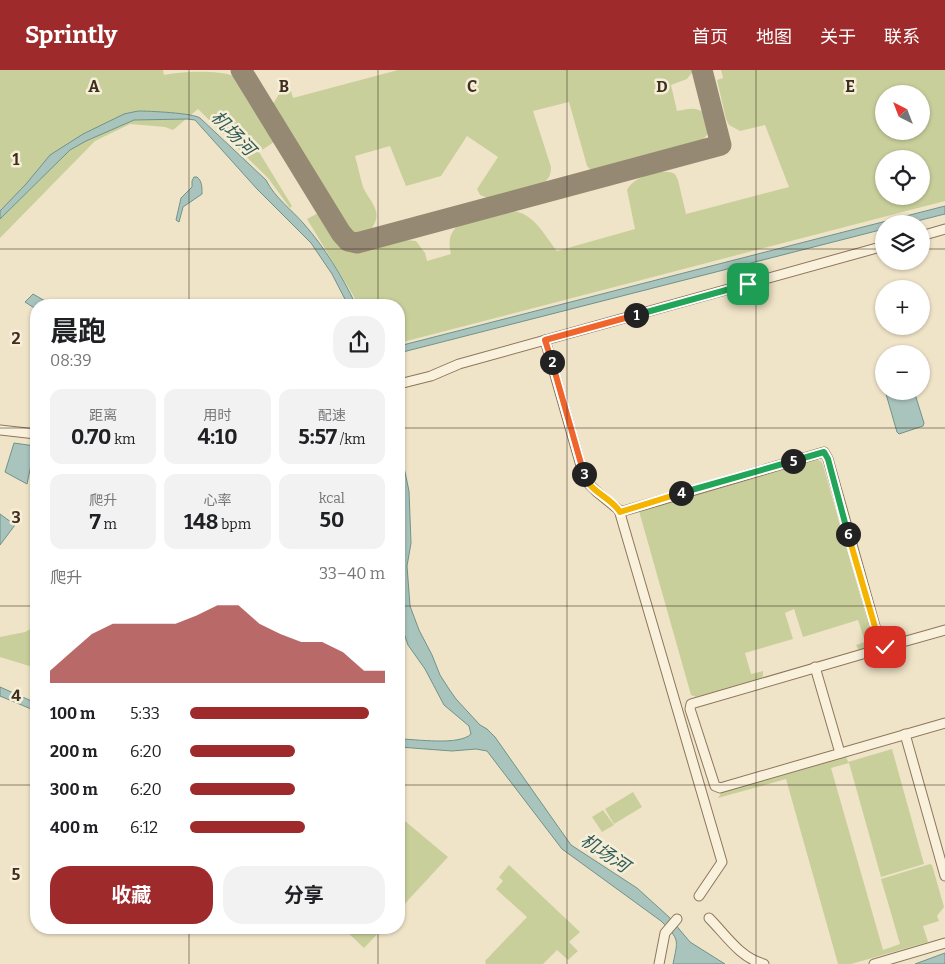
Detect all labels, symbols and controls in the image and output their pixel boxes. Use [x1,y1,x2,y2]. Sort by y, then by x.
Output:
text: Sprintly [25,21,117,49]
text: 首页 [692,26,728,48]
text: 地图 [756,26,792,48]
text: 关于 [820,26,856,48]
text: 联系 [884,26,920,48]
text: A [88,77,100,96]
text: B [279,77,289,96]
text: C [467,77,477,96]
text: D [656,77,668,96]
text: E [845,77,855,96]
north arrow [875,85,930,140]
map controls [875,85,930,400]
water label: 机场河 [206,106,262,162]
text: 1 [13,150,20,169]
button: locate [875,150,930,205]
button: layers [875,215,930,270]
pin [727,263,769,305]
icon: arrive [734,270,762,298]
button: + [875,280,930,335]
pin: 1 [624,302,648,328]
text: 1 [633,307,640,324]
text: 晨跑 [50,315,106,348]
button: share [333,316,385,368]
text: 2 [11,329,21,348]
button: − [875,345,930,400]
pin: 2 [540,350,564,374]
text: 08:39 [50,351,92,370]
text: 2 [549,354,556,371]
text: 距离 [89,407,117,424]
text: 用时 [203,407,231,424]
text: 配速 [318,407,346,424]
text: 0.70 [71,424,111,450]
text: 4:10 [197,424,238,450]
text: 5:57 [298,424,337,450]
text: km [111,431,135,448]
text: /km [337,431,365,448]
pin: 5 [780,448,806,474]
text: 5 [790,453,797,470]
pin: 3 [572,462,596,486]
text: 3 [580,466,589,483]
pin: 4 [668,480,694,506]
text: 4 [677,485,686,502]
text: kcal [319,490,345,507]
text: 爬升 [89,492,117,509]
text: 心率 [203,492,231,509]
text: 50 [319,507,344,533]
text: 3 [11,508,21,527]
text: 7 [89,509,101,535]
text: 148 [184,509,218,535]
text: m [101,516,117,533]
text: bpm [218,516,251,533]
pin: 6 [836,522,860,546]
text: 6 [844,526,853,543]
text: 33–40 m [319,564,385,583]
text: 爬升 [50,568,82,587]
pin [864,626,906,668]
icon: check [871,633,899,661]
text: 4 [11,686,21,705]
text: 100 m [50,704,95,723]
text: 5:33 [130,704,160,723]
text: 200 m [50,742,97,761]
text: 6:20 [130,742,162,761]
text: 300 m [50,780,98,799]
text: 6:20 [130,780,162,799]
text: 400 m [50,818,98,837]
text: 6:12 [130,818,158,837]
water label: 机场河 [576,829,636,879]
text: 5 [12,865,21,884]
button: 收藏 [50,866,213,924]
button: 分享 [223,866,385,924]

